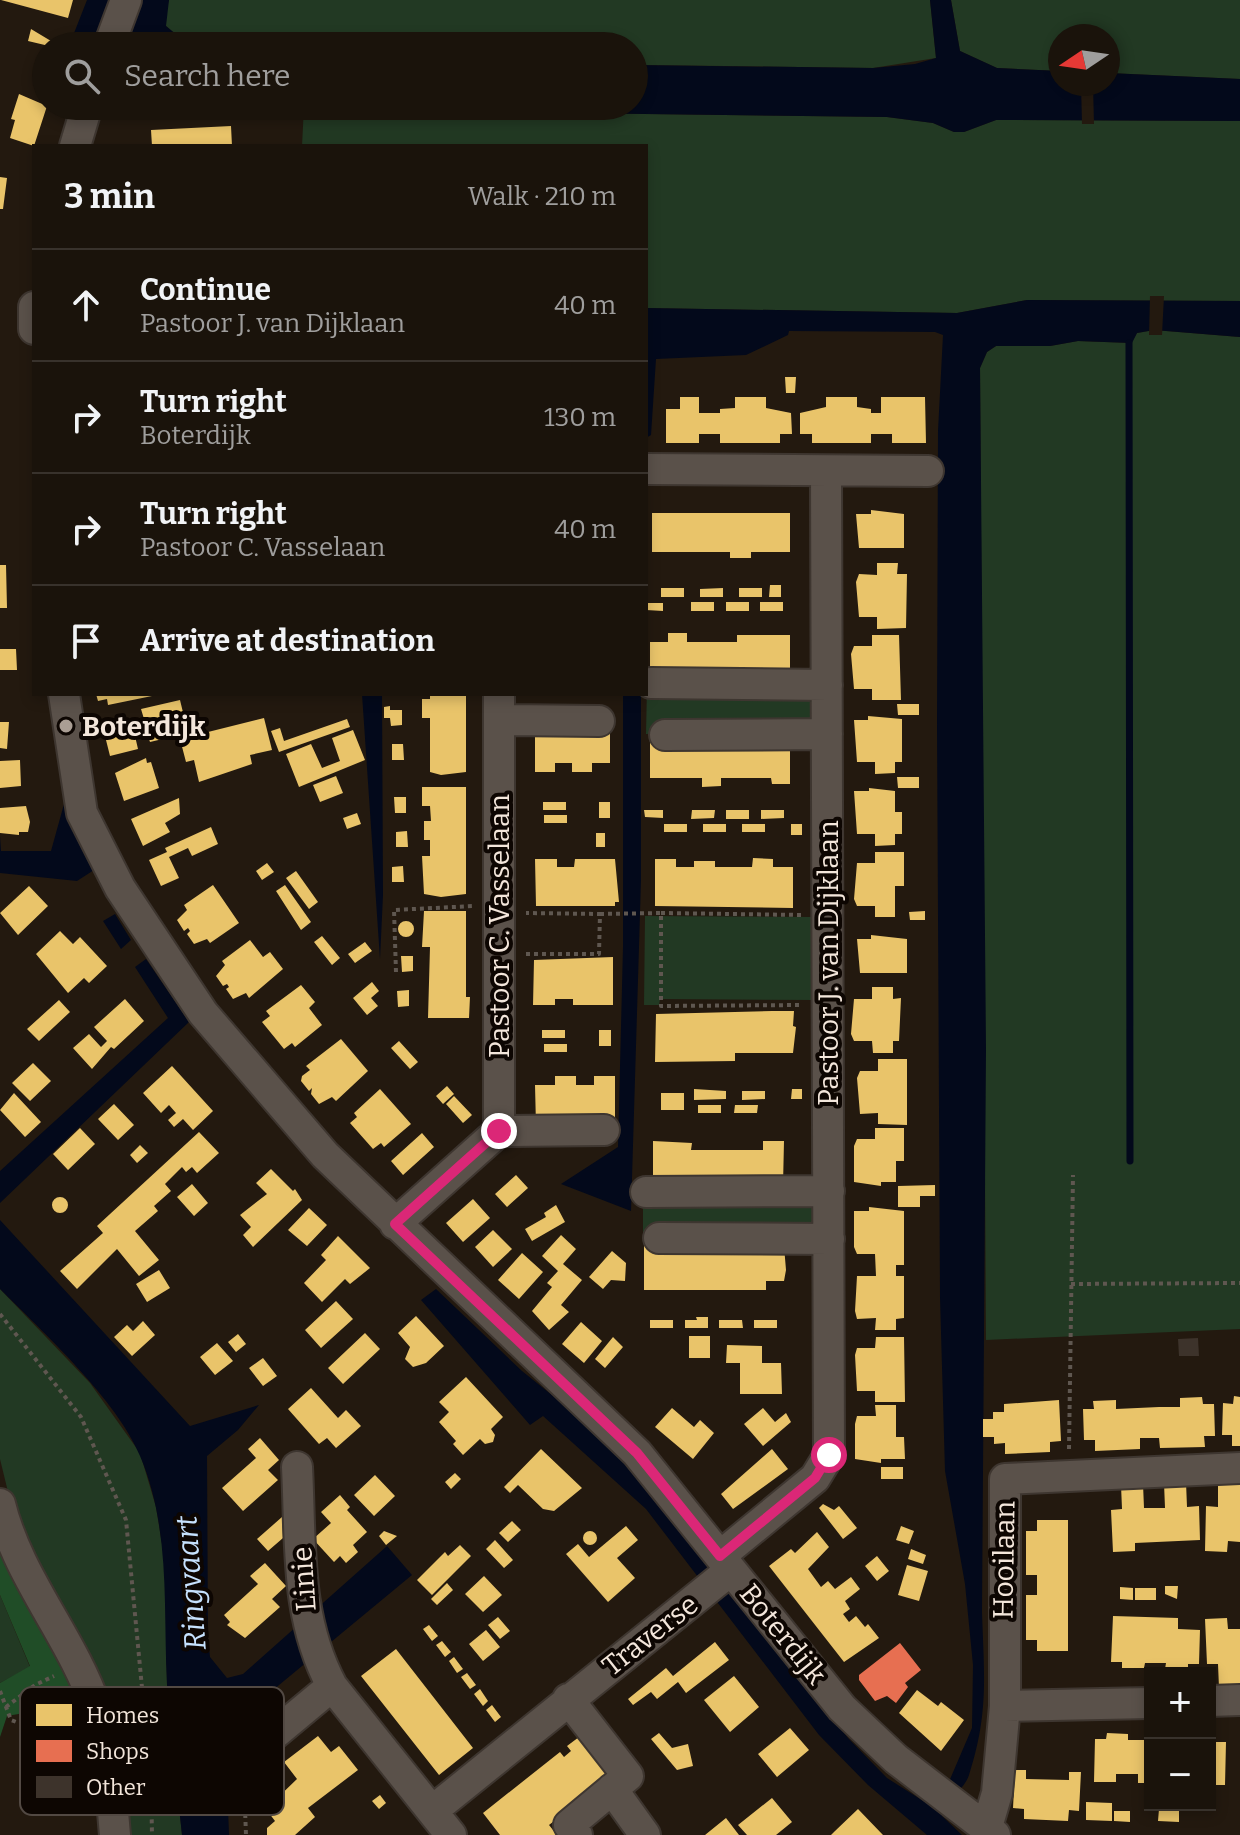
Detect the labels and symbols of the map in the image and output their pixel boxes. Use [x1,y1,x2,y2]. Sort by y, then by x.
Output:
north arrow [1048,24,1120,96]
place label: Boterdijk [82,710,206,743]
marker: Boterdijk [57,717,75,735]
street label: Pastoor C. Vasselaan [483,794,516,1058]
street label: Pastoor J. van Dijklaan [812,820,845,1106]
route end [481,1113,517,1149]
route start [811,1437,847,1473]
street label: Hooilaan [986,1500,1022,1619]
water label: Ringvaart [168,1514,214,1651]
street label: Linie [285,1546,323,1612]
street label: Boterdijk [733,1577,833,1691]
street label: Traverse [596,1587,704,1683]
legend [20,1687,284,1815]
text: Homes [86,1702,159,1729]
text: Shops [86,1738,149,1765]
text: Other [86,1774,146,1801]

